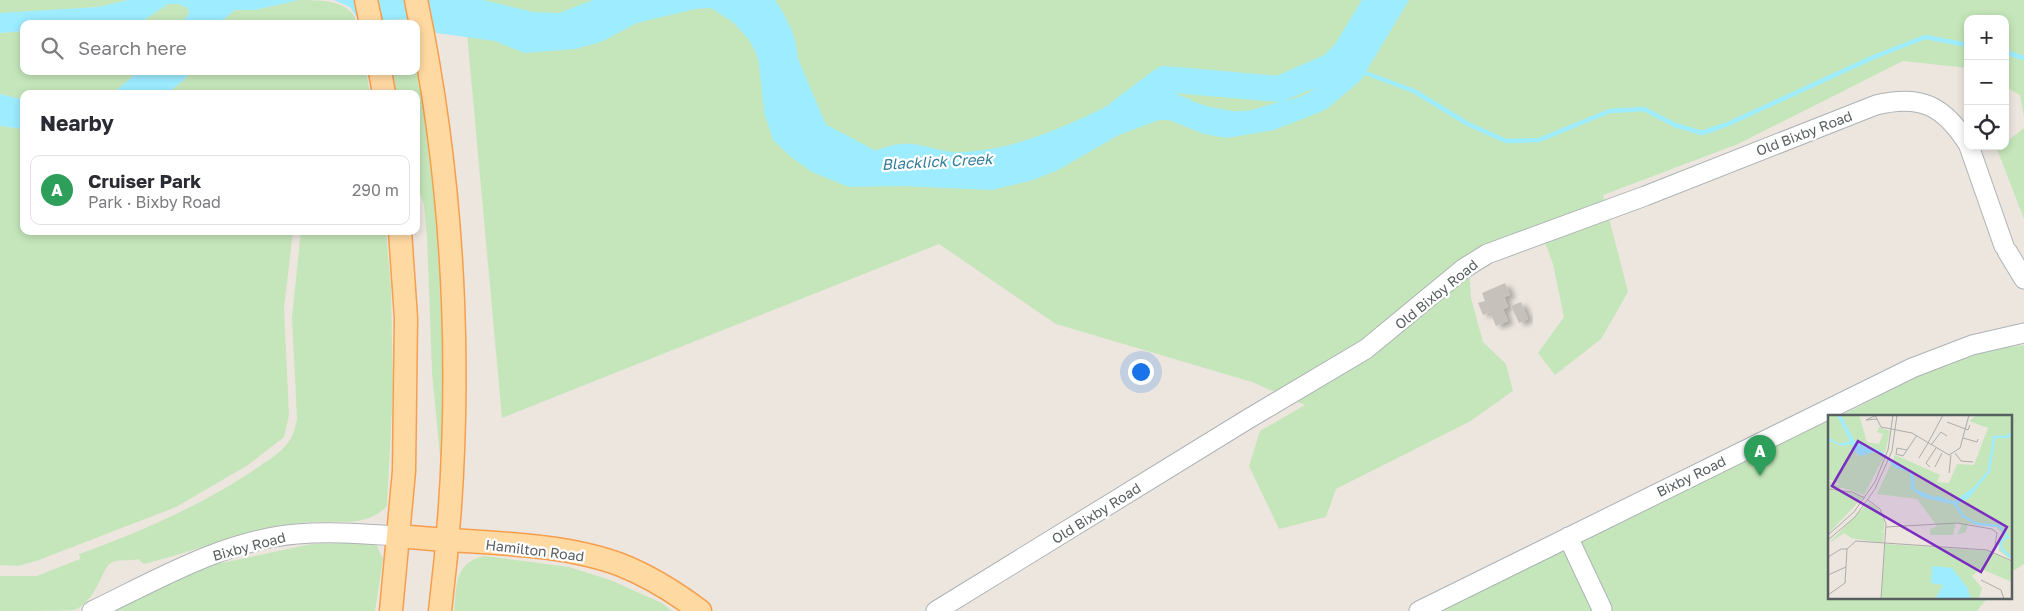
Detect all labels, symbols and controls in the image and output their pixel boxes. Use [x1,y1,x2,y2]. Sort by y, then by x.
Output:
map controls [1964,15,2009,150]
button: + [1964,15,2009,60]
search box [20,20,420,75]
icon: search [38,34,66,62]
text: Search here [78,36,187,59]
button: − [1964,60,2009,105]
button: locate [1964,105,2009,150]
street label: Old Bixby Road [1754,107,1854,159]
text: Nearby [40,110,114,136]
water label: Blacklick Creek [881,149,994,173]
text: Cruiser Park [88,169,201,192]
text: A [51,180,63,200]
text: 290 m [352,180,399,200]
text: Park · Bixby Road [88,192,221,212]
street label: Old Bixby Road [1391,255,1481,333]
your location [1128,359,1154,385]
inset map [1828,415,2012,598]
pin: A [1744,435,1776,476]
street label: Bixby Road [1654,452,1728,500]
street label: Old Bixby Road [1048,479,1144,547]
street label: Bixby Road [211,528,287,564]
street label: Hamilton Road [485,536,585,564]

